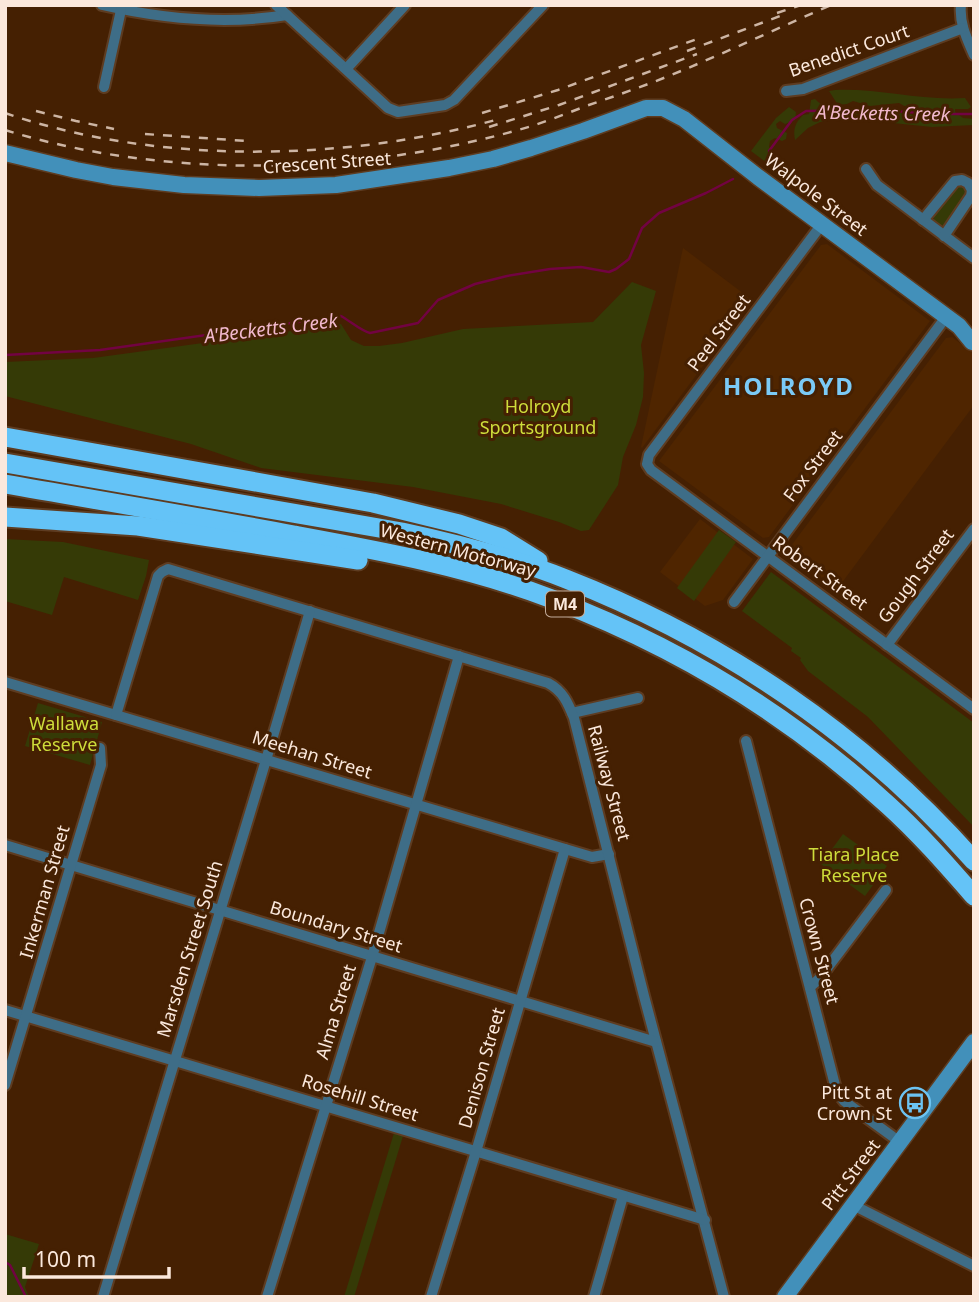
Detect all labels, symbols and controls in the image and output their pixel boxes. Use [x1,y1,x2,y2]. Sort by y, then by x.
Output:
street label: Benedict Court [785,18,913,82]
water label: A'Becketts Creek [814,99,951,127]
street label: Crescent Street [262,146,392,178]
street label: Walpole Street [760,148,873,241]
street label: Peel Street [681,289,755,376]
water label: A'Becketts Creek [201,307,340,349]
district label: HOLROYD [723,369,855,402]
park label: Holroyd Sportsground [480,394,596,439]
street label: Fox Street [777,424,847,506]
street label: Western Motorway [378,518,540,583]
street label: Gough Street [872,523,959,627]
street label: Robert Street [768,530,873,615]
road number: M4 [546,592,584,617]
park label: Wallawa Reserve [29,711,99,756]
street label: Railway Street [583,722,637,844]
street label: Meehan Street [250,724,376,784]
street label: Inkerman Street [14,822,75,961]
park label: Tiara Place Reserve [808,842,900,887]
street label: Marsden Street South [151,857,227,1040]
street label: Boundary Street [267,894,406,958]
street label: Crown Street [794,895,846,1007]
street label: Alma Street [309,961,361,1062]
street label: Denison Street [452,1004,510,1131]
street label: Rosehill Street [299,1068,422,1126]
place label: Pitt St at Crown St [817,1080,893,1125]
bus stop icon: Pitt St at Crown St [898,1086,932,1120]
street label: Pitt Street [816,1133,885,1215]
scale bar [24,1236,170,1280]
text: 100 m [35,1245,96,1273]

